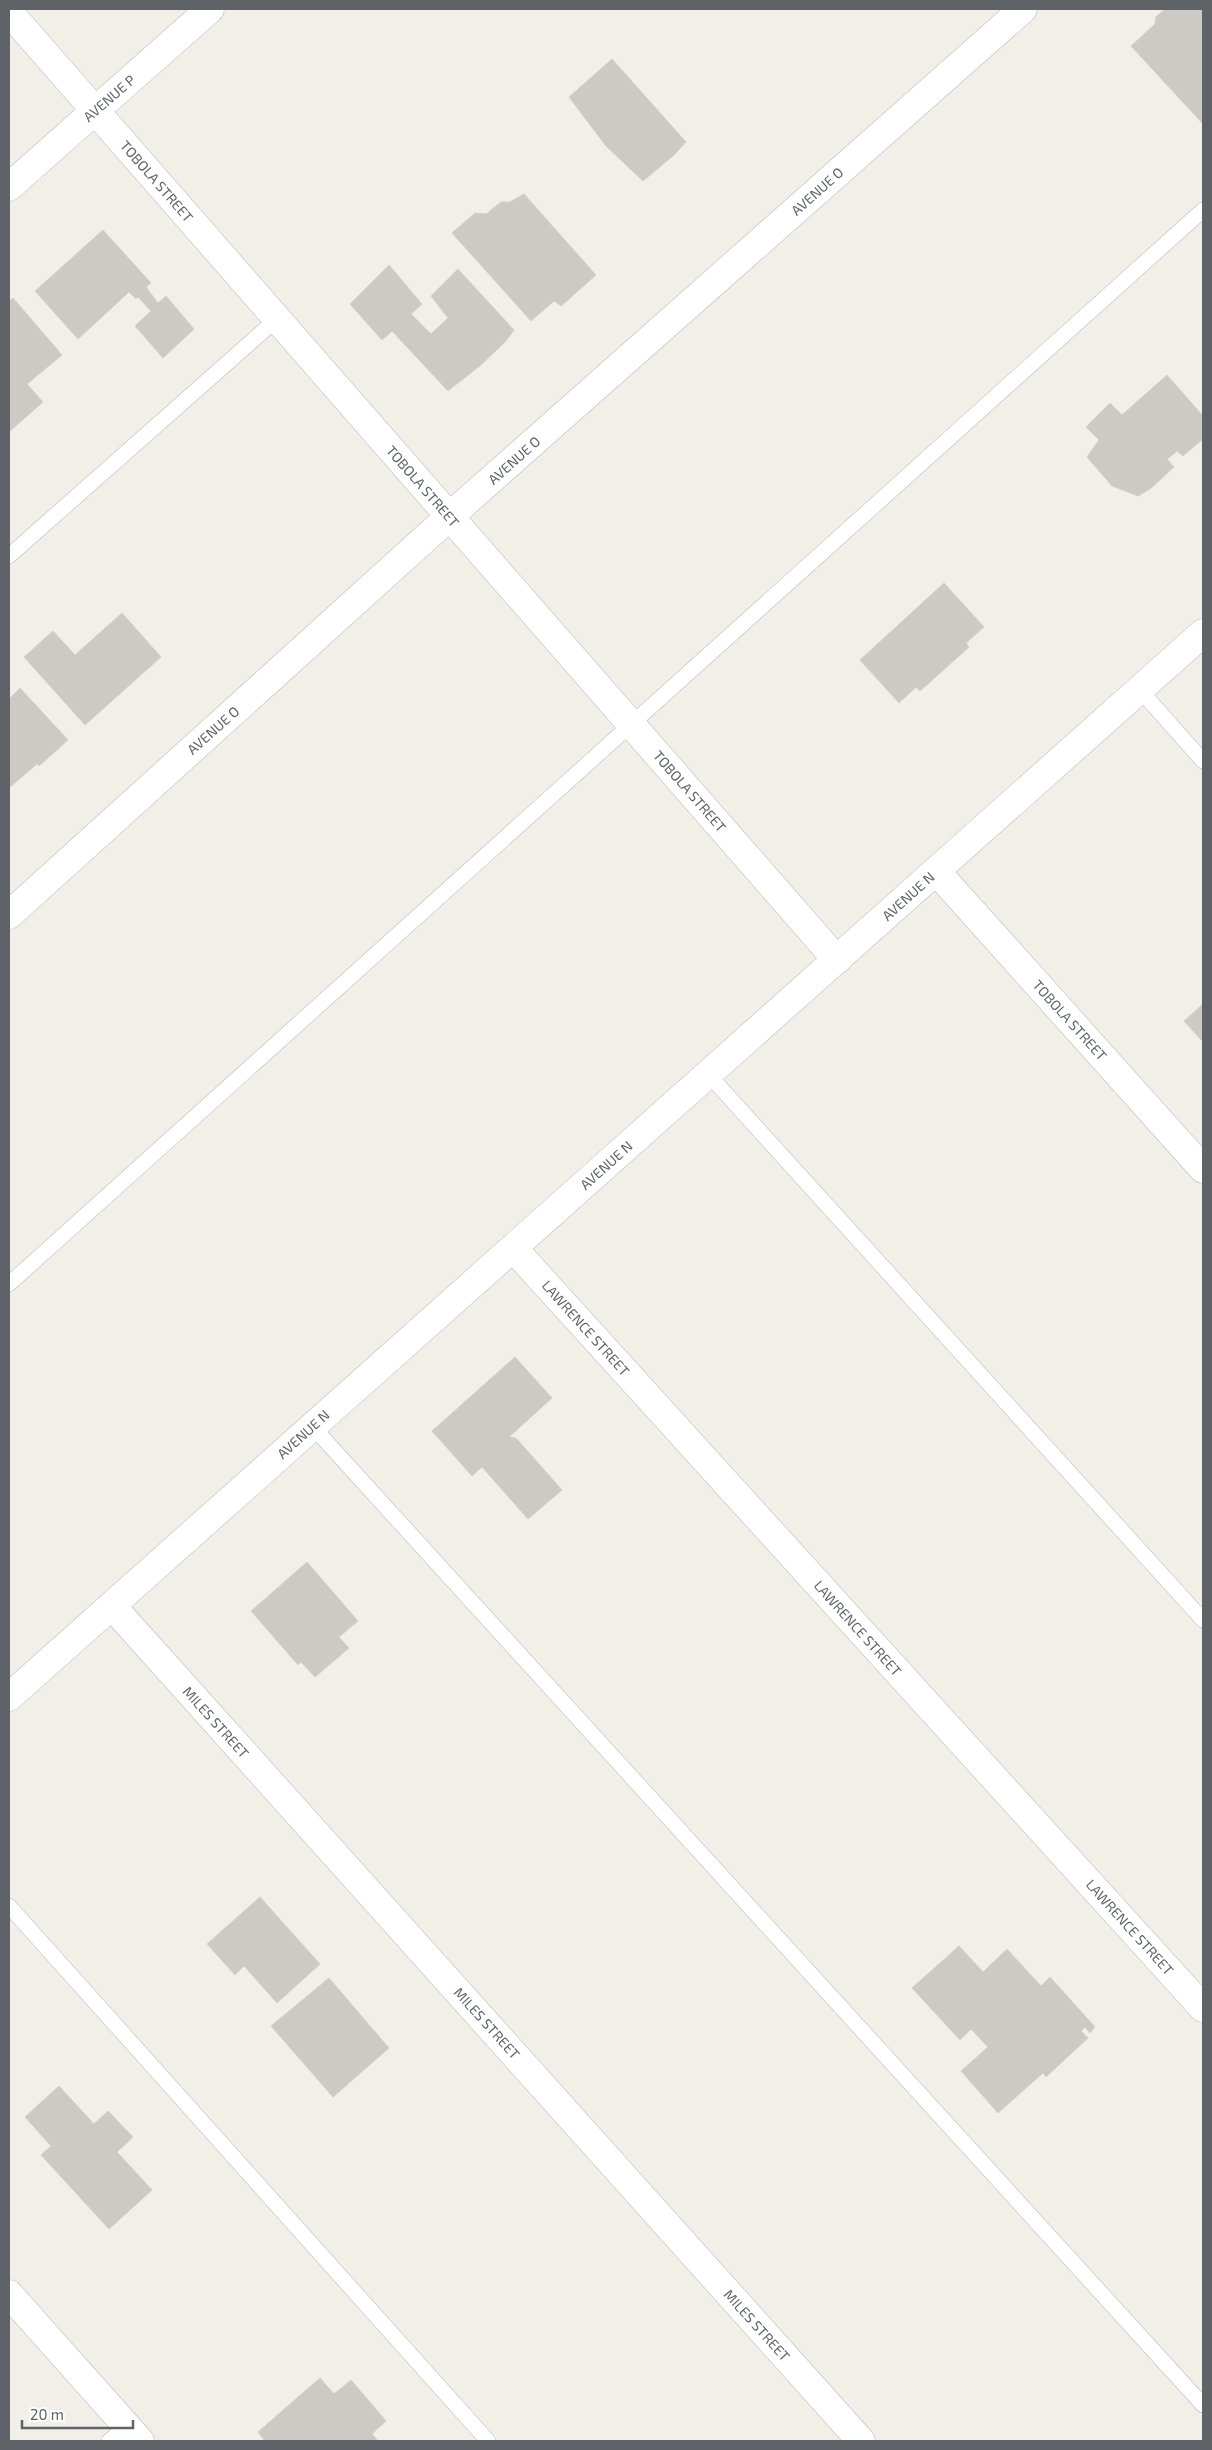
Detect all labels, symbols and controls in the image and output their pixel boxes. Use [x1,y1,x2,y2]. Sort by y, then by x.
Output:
street label: AVENUE P [80,71,138,125]
street label: TOBOLA STREET [117,137,197,225]
street label: AVENUE O [787,163,847,219]
street label: AVENUE O [484,432,544,488]
street label: TOBOLA STREET [383,442,463,530]
street label: AVENUE O [183,702,243,758]
street label: TOBOLA STREET [650,747,730,835]
street label: AVENUE N [878,868,938,924]
street label: TOBOLA STREET [1029,976,1111,1064]
street label: AVENUE N [576,1137,636,1193]
street label: LAWRENCE STREET [539,1277,633,1379]
street label: AVENUE N [273,1406,333,1462]
street label: LAWRENCE STREET [811,1577,905,1679]
street label: MILES STREET [179,1683,253,1761]
street label: LAWRENCE STREET [1083,1876,1177,1978]
street label: MILES STREET [450,1984,524,2062]
street label: MILES STREET [720,2286,794,2364]
scale bar [22,2398,134,2430]
text: 20 m [30,2405,64,2423]

